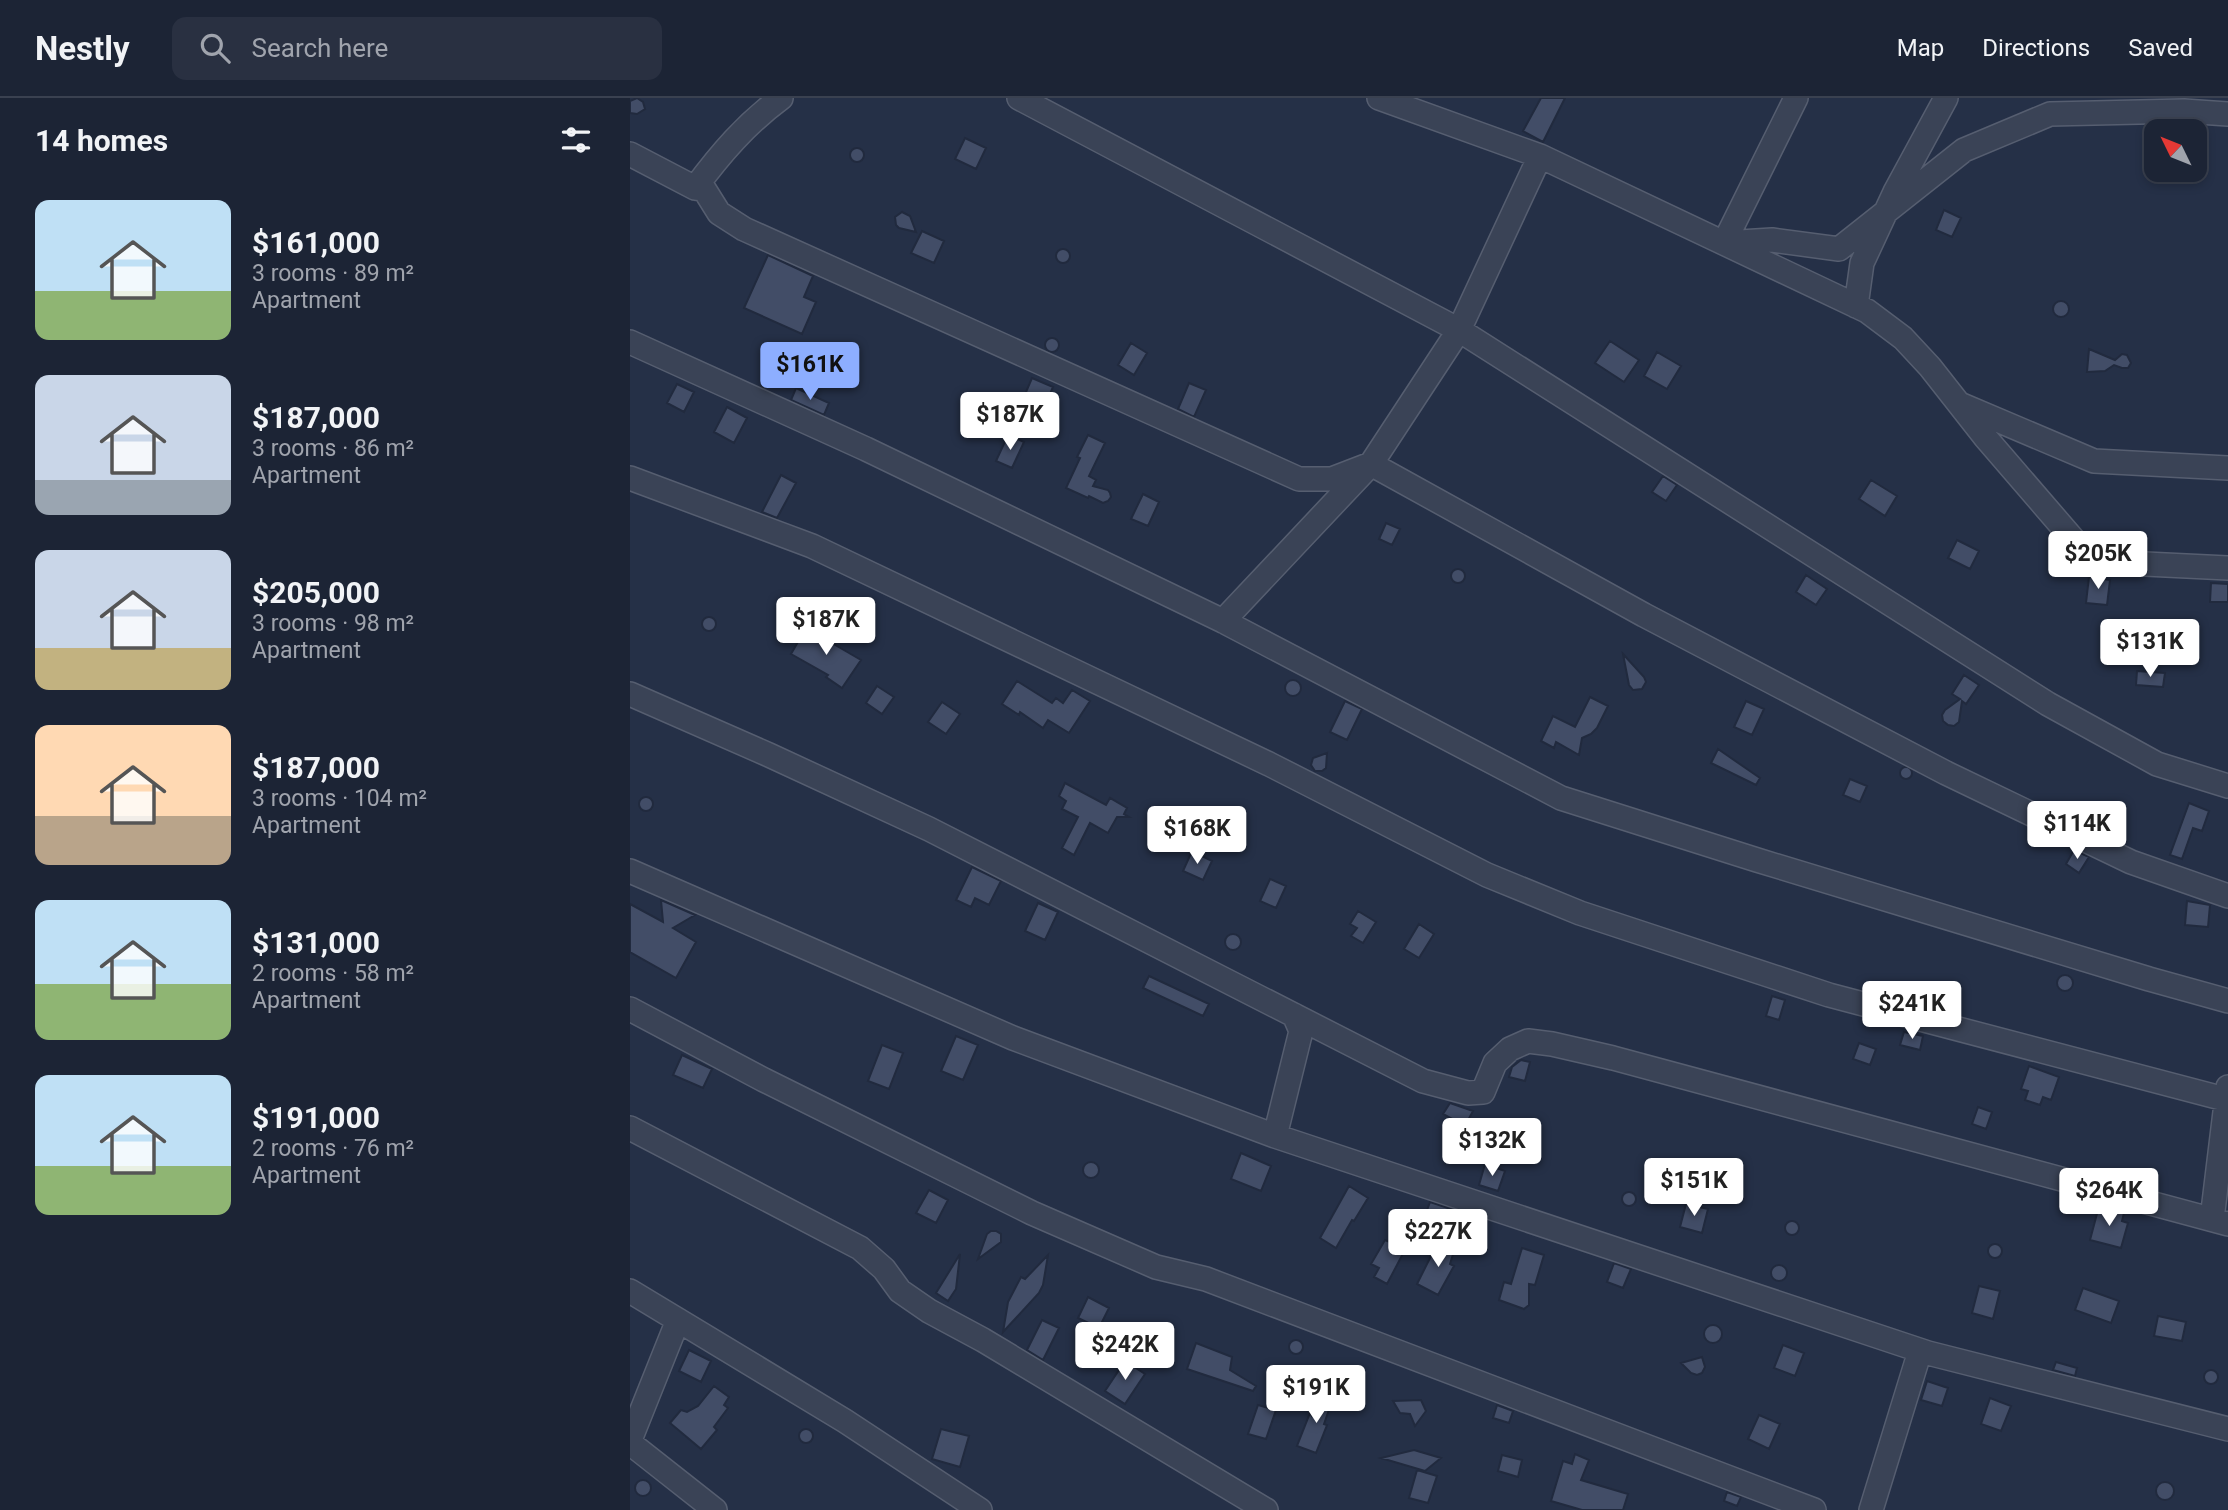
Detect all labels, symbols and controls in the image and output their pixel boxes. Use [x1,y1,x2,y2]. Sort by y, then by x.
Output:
search box [172,17,662,80]
text: Nestly [35,29,130,68]
icon: search [196,29,234,67]
text: Search here [252,33,388,63]
text: Map [1897,34,1944,62]
text: Directions [1982,34,2090,62]
text: Saved [2128,34,2193,62]
north arrow [2144,119,2207,182]
map controls [2144,119,2207,182]
icon: filters [557,121,595,159]
text: 14 homes [35,123,168,158]
text: $161,000 [252,225,380,260]
icon: home [91,228,175,312]
text: 3 rooms · 89 m² [252,260,414,287]
text: Apartment [252,287,361,314]
pin: $161K [761,342,859,402]
text: $161K [776,351,844,378]
pin: $187K [961,392,1059,452]
text: $187,000 [252,400,380,435]
text: $187K [976,401,1044,428]
icon: home [91,403,175,487]
text: 3 rooms · 86 m² [252,435,414,462]
text: Apartment [252,462,361,489]
pin: $205K [2049,532,2147,591]
text: $205K [2064,540,2132,567]
text: $205,000 [252,575,380,610]
icon: home [91,578,175,662]
pin: $187K [777,598,875,657]
text: $187K [792,606,860,633]
text: 3 rooms · 98 m² [252,610,414,637]
pin: $131K [2101,620,2199,679]
text: $131K [2116,628,2184,655]
text: Apartment [252,637,361,664]
text: $187,000 [252,750,380,785]
icon: home [91,753,175,837]
text: 3 rooms · 104 m² [252,785,427,812]
pin: $114K [2028,802,2126,861]
pin: $168K [1148,806,1246,866]
text: $114K [2043,810,2111,837]
text: Apartment [252,812,361,839]
text: $168K [1163,815,1231,842]
text: $131,000 [252,925,380,960]
icon: home [91,928,175,1012]
text: 2 rooms · 58 m² [252,960,414,987]
pin: $241K [1863,982,1961,1041]
text: Apartment [252,987,361,1014]
text: $241K [1878,990,1946,1017]
text: $191,000 [252,1100,380,1135]
icon: home [91,1103,175,1187]
pin: $132K [1443,1118,1541,1178]
text: $132K [1458,1127,1526,1154]
text: 2 rooms · 76 m² [252,1135,414,1162]
pin: $151K [1645,1158,1743,1218]
text: Apartment [252,1162,361,1189]
text: $151K [1660,1167,1728,1194]
pin: $264K [2060,1168,2158,1228]
text: $264K [2075,1177,2143,1204]
pin: $227K [1389,1210,1487,1269]
text: $227K [1404,1218,1472,1245]
pin: $242K [1076,1322,1174,1382]
text: $242K [1091,1331,1159,1358]
pin: $191K [1267,1366,1365,1425]
text: $191K [1282,1374,1350,1401]

